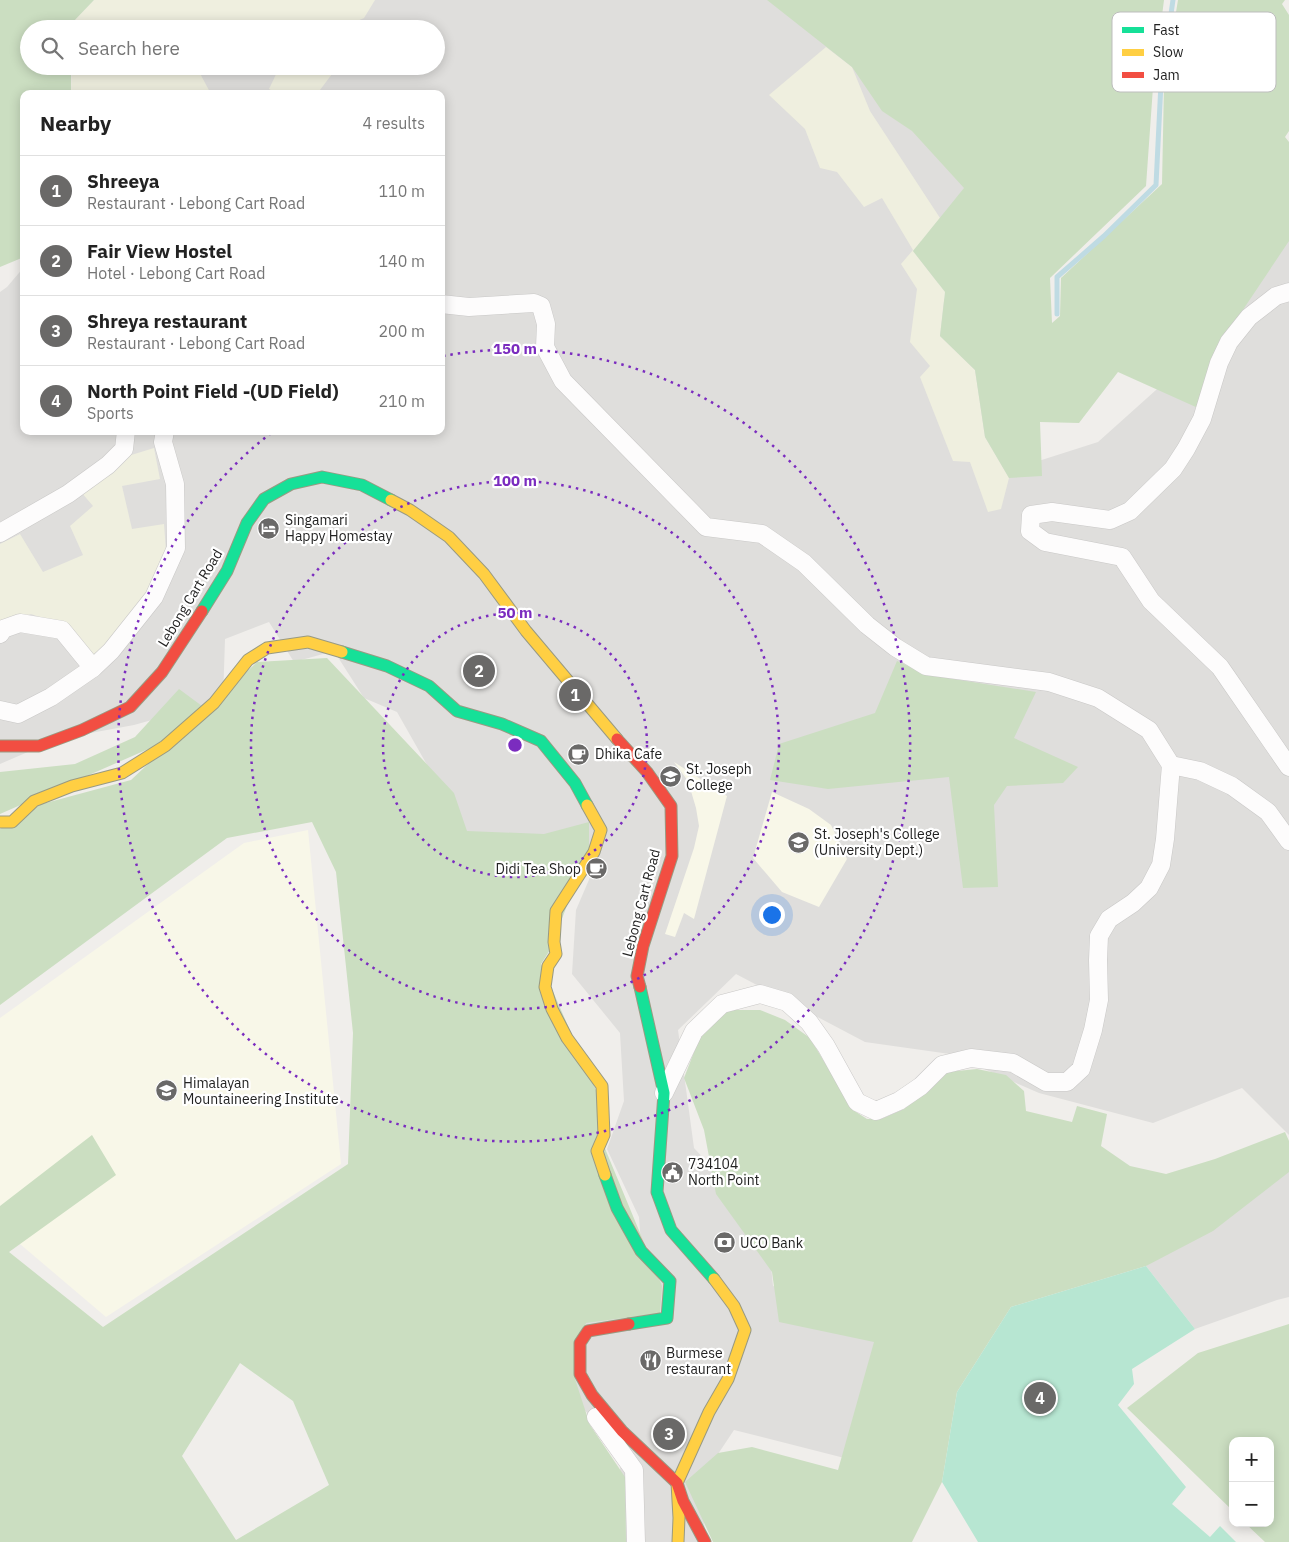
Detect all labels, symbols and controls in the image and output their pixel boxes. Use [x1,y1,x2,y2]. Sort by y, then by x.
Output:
legend [1112,12,1276,92]
search box [20,20,445,75]
text: Fast [1153,21,1179,39]
icon: search [38,34,66,62]
text: Search here [78,36,180,60]
text: Slow [1153,43,1184,61]
text: Jam [1153,66,1180,84]
text: Nearby [40,109,111,137]
text: 4 results [362,113,425,133]
text: Shreeya [87,169,160,193]
text: 1 [51,181,61,201]
text: 110 m [378,181,425,201]
text: Restaurant · Lebong Cart Road [87,193,305,213]
text: Fair View Hostel [87,239,232,263]
text: 2 [51,251,61,271]
text: 140 m [378,251,425,271]
text: Hotel · Lebong Cart Road [87,263,266,283]
text: Shreya restaurant [87,309,247,333]
text: 3 [51,321,61,341]
text: 200 m [378,321,425,341]
text: Restaurant · Lebong Cart Road [87,333,305,353]
text: 150 m [493,339,537,358]
text: North Point Field -(UD Field) [87,379,339,403]
text: 4 [51,391,61,411]
text: 210 m [378,391,425,411]
text: Sports [87,403,134,423]
text: 100 m [493,471,537,490]
place label: Singamari Happy Homestay [285,511,393,545]
hotel icon: Singamari Happy Homestay [257,516,281,540]
street label: Lebong Cart Road [154,546,226,650]
text: 50 m [498,603,532,622]
pin: 2 [463,652,495,690]
pin: 1 [559,676,591,714]
centre of rings [506,736,524,754]
cafe icon: Dhika Cafe [567,742,591,766]
place label: Dhika Cafe [595,745,663,763]
place label: St. Joseph College [686,760,752,794]
school or university icon: St. Joseph College [658,765,682,789]
place label: St. Joseph's College (University Dept.) [814,825,940,859]
school or university icon: St. Joseph's College (University Dept.) [786,830,810,854]
street label: Lebong Cart Road [618,847,664,959]
cafe icon: Didi Tea Shop [585,857,609,881]
place label: Didi Tea Shop [496,860,581,878]
your location [759,902,785,928]
place label: Himalayan Mountaineering Institute [183,1074,339,1108]
school or university icon: Himalayan Mountaineering Institute [155,1079,179,1103]
place label: 734104 North Point [688,1155,760,1189]
public building icon: 734104 North Point [660,1160,684,1184]
bank icon: UCO Bank [712,1231,736,1255]
place label: UCO Bank [740,1234,804,1252]
place label: Burmese restaurant [666,1344,731,1378]
restaurant icon: Burmese restaurant [638,1349,662,1373]
pin: 4 [1024,1379,1056,1417]
pin: 3 [653,1415,685,1453]
map controls [1229,1437,1274,1527]
button: + [1229,1437,1274,1482]
button: − [1229,1482,1274,1527]

